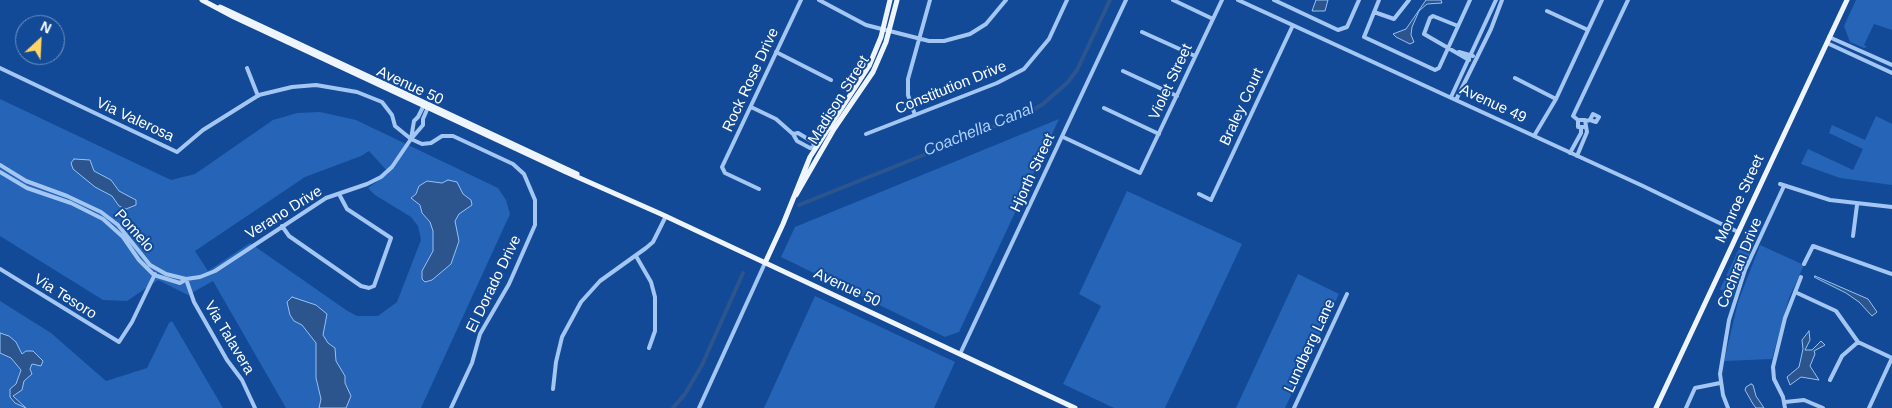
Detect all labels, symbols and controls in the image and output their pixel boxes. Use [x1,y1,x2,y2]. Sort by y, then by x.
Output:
north arrow [15,15,65,65]
text: N [38,18,54,37]
street label: Rock Rose Drive [719,25,783,135]
street label: Violet Street [1146,41,1196,123]
street label: Madison Street [805,52,873,148]
street label: Constitution Drive [893,57,1009,119]
street label: Avenue 50 [374,63,446,109]
street label: Braley Court [1216,65,1268,149]
street label: Avenue 49 [1457,81,1529,127]
street label: Via Valerosa [93,94,177,146]
water label: Coachella Canal [921,99,1037,161]
street label: Hjorth Street [1007,131,1059,215]
street label: Monroe Street [1712,152,1768,246]
street label: Verano Drive [242,182,326,244]
street label: Pomelo [110,206,158,256]
street label: Cochran Drive [1714,215,1766,311]
street label: El Dorado Drive [463,232,525,336]
street label: Avenue 50 [811,265,883,311]
street label: Via Tesoro [30,271,100,323]
street label: Lundberg Lane [1281,296,1339,396]
street label: Via Talavera [200,298,258,378]

